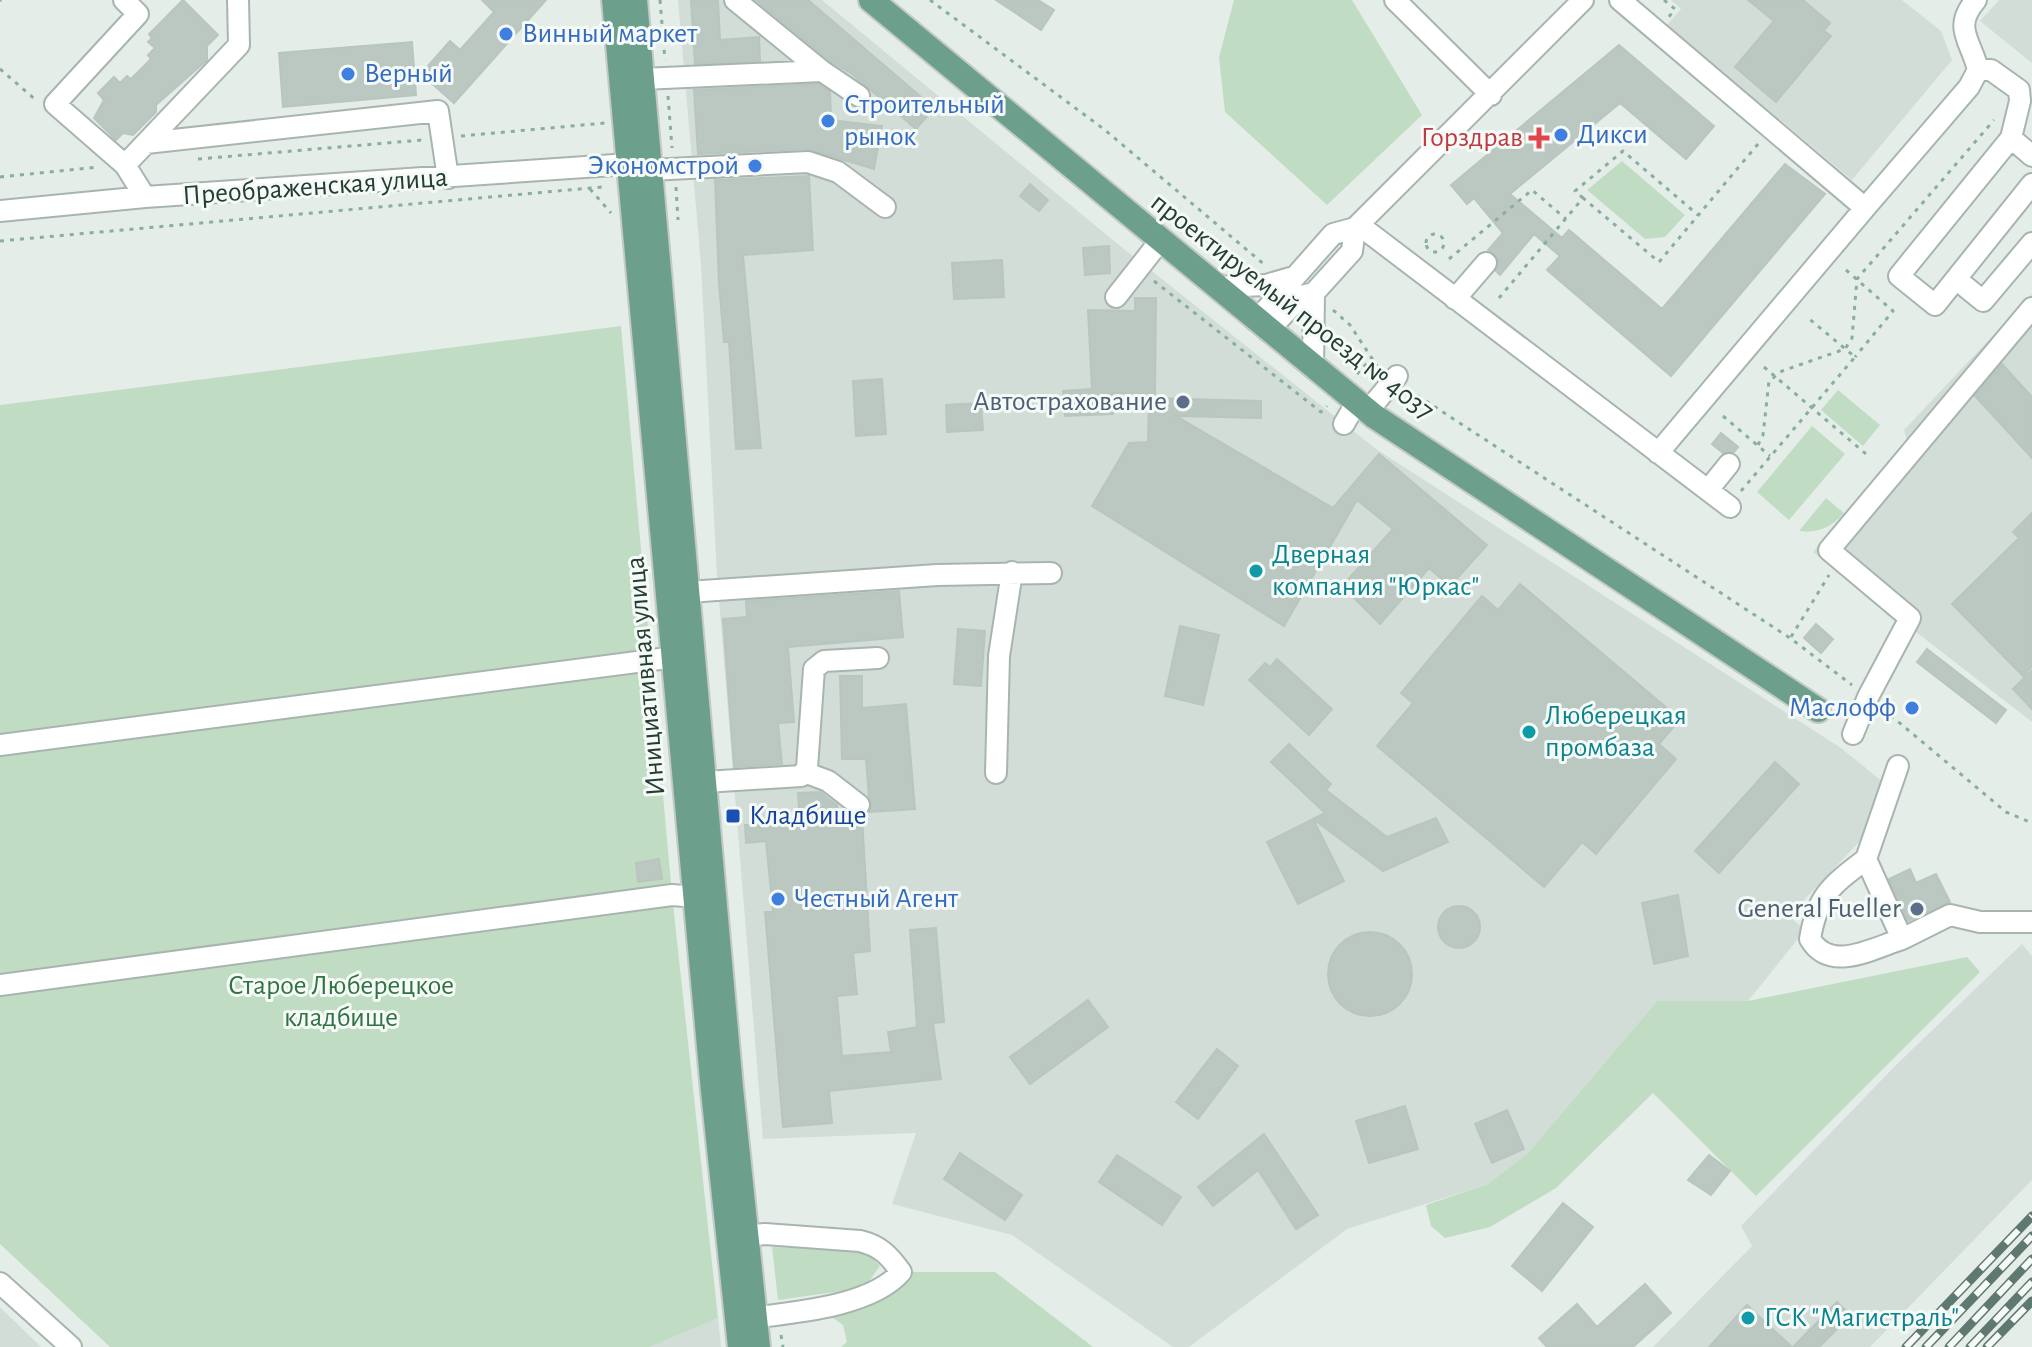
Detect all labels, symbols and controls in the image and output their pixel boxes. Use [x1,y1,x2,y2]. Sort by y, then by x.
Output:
place label: Винный маркет [522,20,698,48]
marker: Винный маркет [497,25,515,43]
place label: Верный [364,60,453,88]
marker: Верный [339,65,357,83]
place label: Строительный рынок [844,91,1005,151]
marker: Строительный рынок [819,112,837,130]
place label: Дикси [1577,121,1648,149]
place label: Горздрав [1421,124,1523,152]
marker: Дикси [1552,126,1570,144]
marker: Горздрав [1530,129,1548,147]
place label: Экономстрой [588,152,739,180]
marker: Экономстрой [746,157,764,175]
street label: Преображенская улица [181,164,449,210]
street label: проектируемый проезд № 4037 [1145,188,1439,426]
place label: Автострахование [973,388,1167,416]
marker: Автострахование [1174,393,1192,411]
place label: Дверная компания "Юркас" [1272,541,1479,601]
street label: Инициативная улица [622,555,670,797]
marker: Дверная компания "Юркас" [1247,562,1265,580]
place label: Маслофф [1789,694,1896,722]
marker: Маслофф [1903,699,1921,717]
place label: Люберецкая промбаза [1545,702,1687,762]
marker: Люберецкая промбаза [1520,723,1538,741]
place label: Кладбище [749,802,867,830]
marker: Кладбище [724,807,742,825]
place label: Честный Агент [794,885,959,913]
marker: Честный Агент [769,890,787,908]
place label: General Fueller [1737,895,1901,923]
marker: General Fueller [1908,900,1926,918]
park label: Старое Люберецкое кладбище [228,972,454,1032]
place label: ГСК "Магистраль" [1764,1304,1959,1332]
marker: ГСК "Магистраль" [1739,1309,1757,1327]

